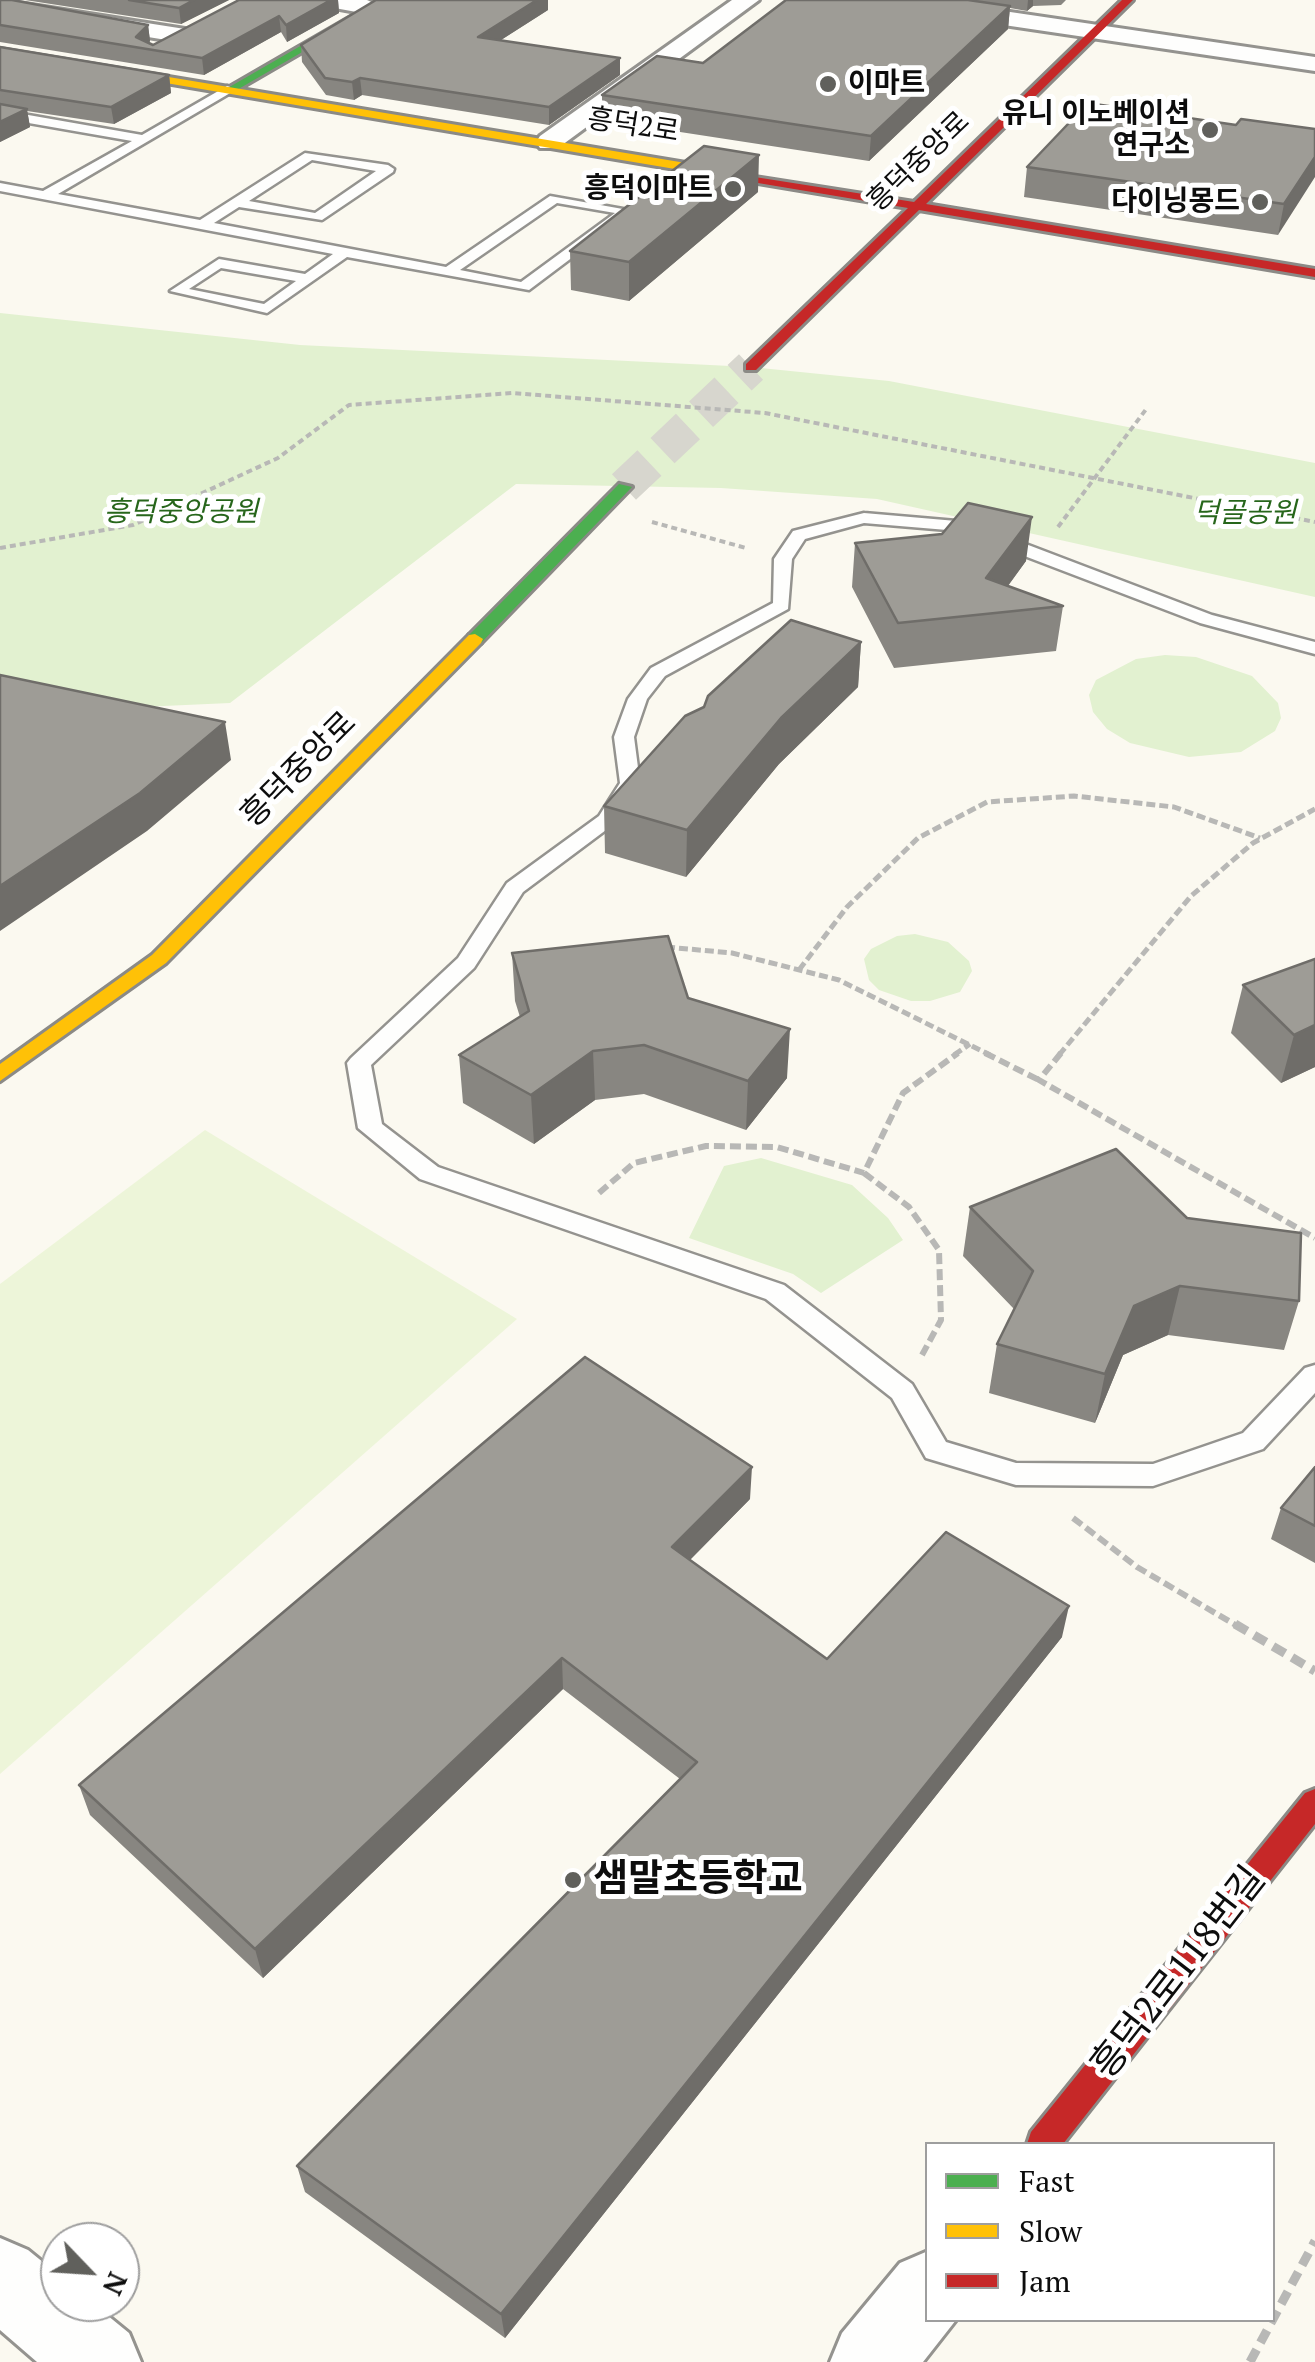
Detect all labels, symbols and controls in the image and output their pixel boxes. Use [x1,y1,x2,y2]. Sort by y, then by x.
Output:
place label: 이마트 [848,67,925,101]
marker: 이마트 [817,73,839,95]
place label: 유니 이노베이션 연구소 [1002,97,1190,163]
street label: 흥덕2로 [585,102,681,150]
street label: 흥덕중앙로 [861,105,977,219]
marker: 유니 이노베이션 연구소 [1199,119,1221,141]
place label: 흥덕이마트 [584,172,713,206]
marker: 흥덕이마트 [722,178,744,200]
place label: 다이닝몽드 [1111,185,1240,219]
marker: 다이닝몽드 [1249,191,1271,213]
park label: 흥덕중앙공원 [104,496,258,530]
park label: 덕골공원 [1193,497,1297,531]
street label: 흥덕중앙로 [233,704,365,836]
place label: 샘말초등학교 [593,1857,803,1903]
street label: 흥덕2로118번길 [1082,1858,1276,2088]
marker: 샘말초등학교 [562,1869,584,1891]
legend [925,2142,1275,2322]
text: Fast [1019,2161,1075,2201]
text: Slow [1019,2211,1082,2251]
north arrow [40,2222,140,2322]
text: Jam [1019,2261,1070,2301]
text: N [95,2267,137,2301]

